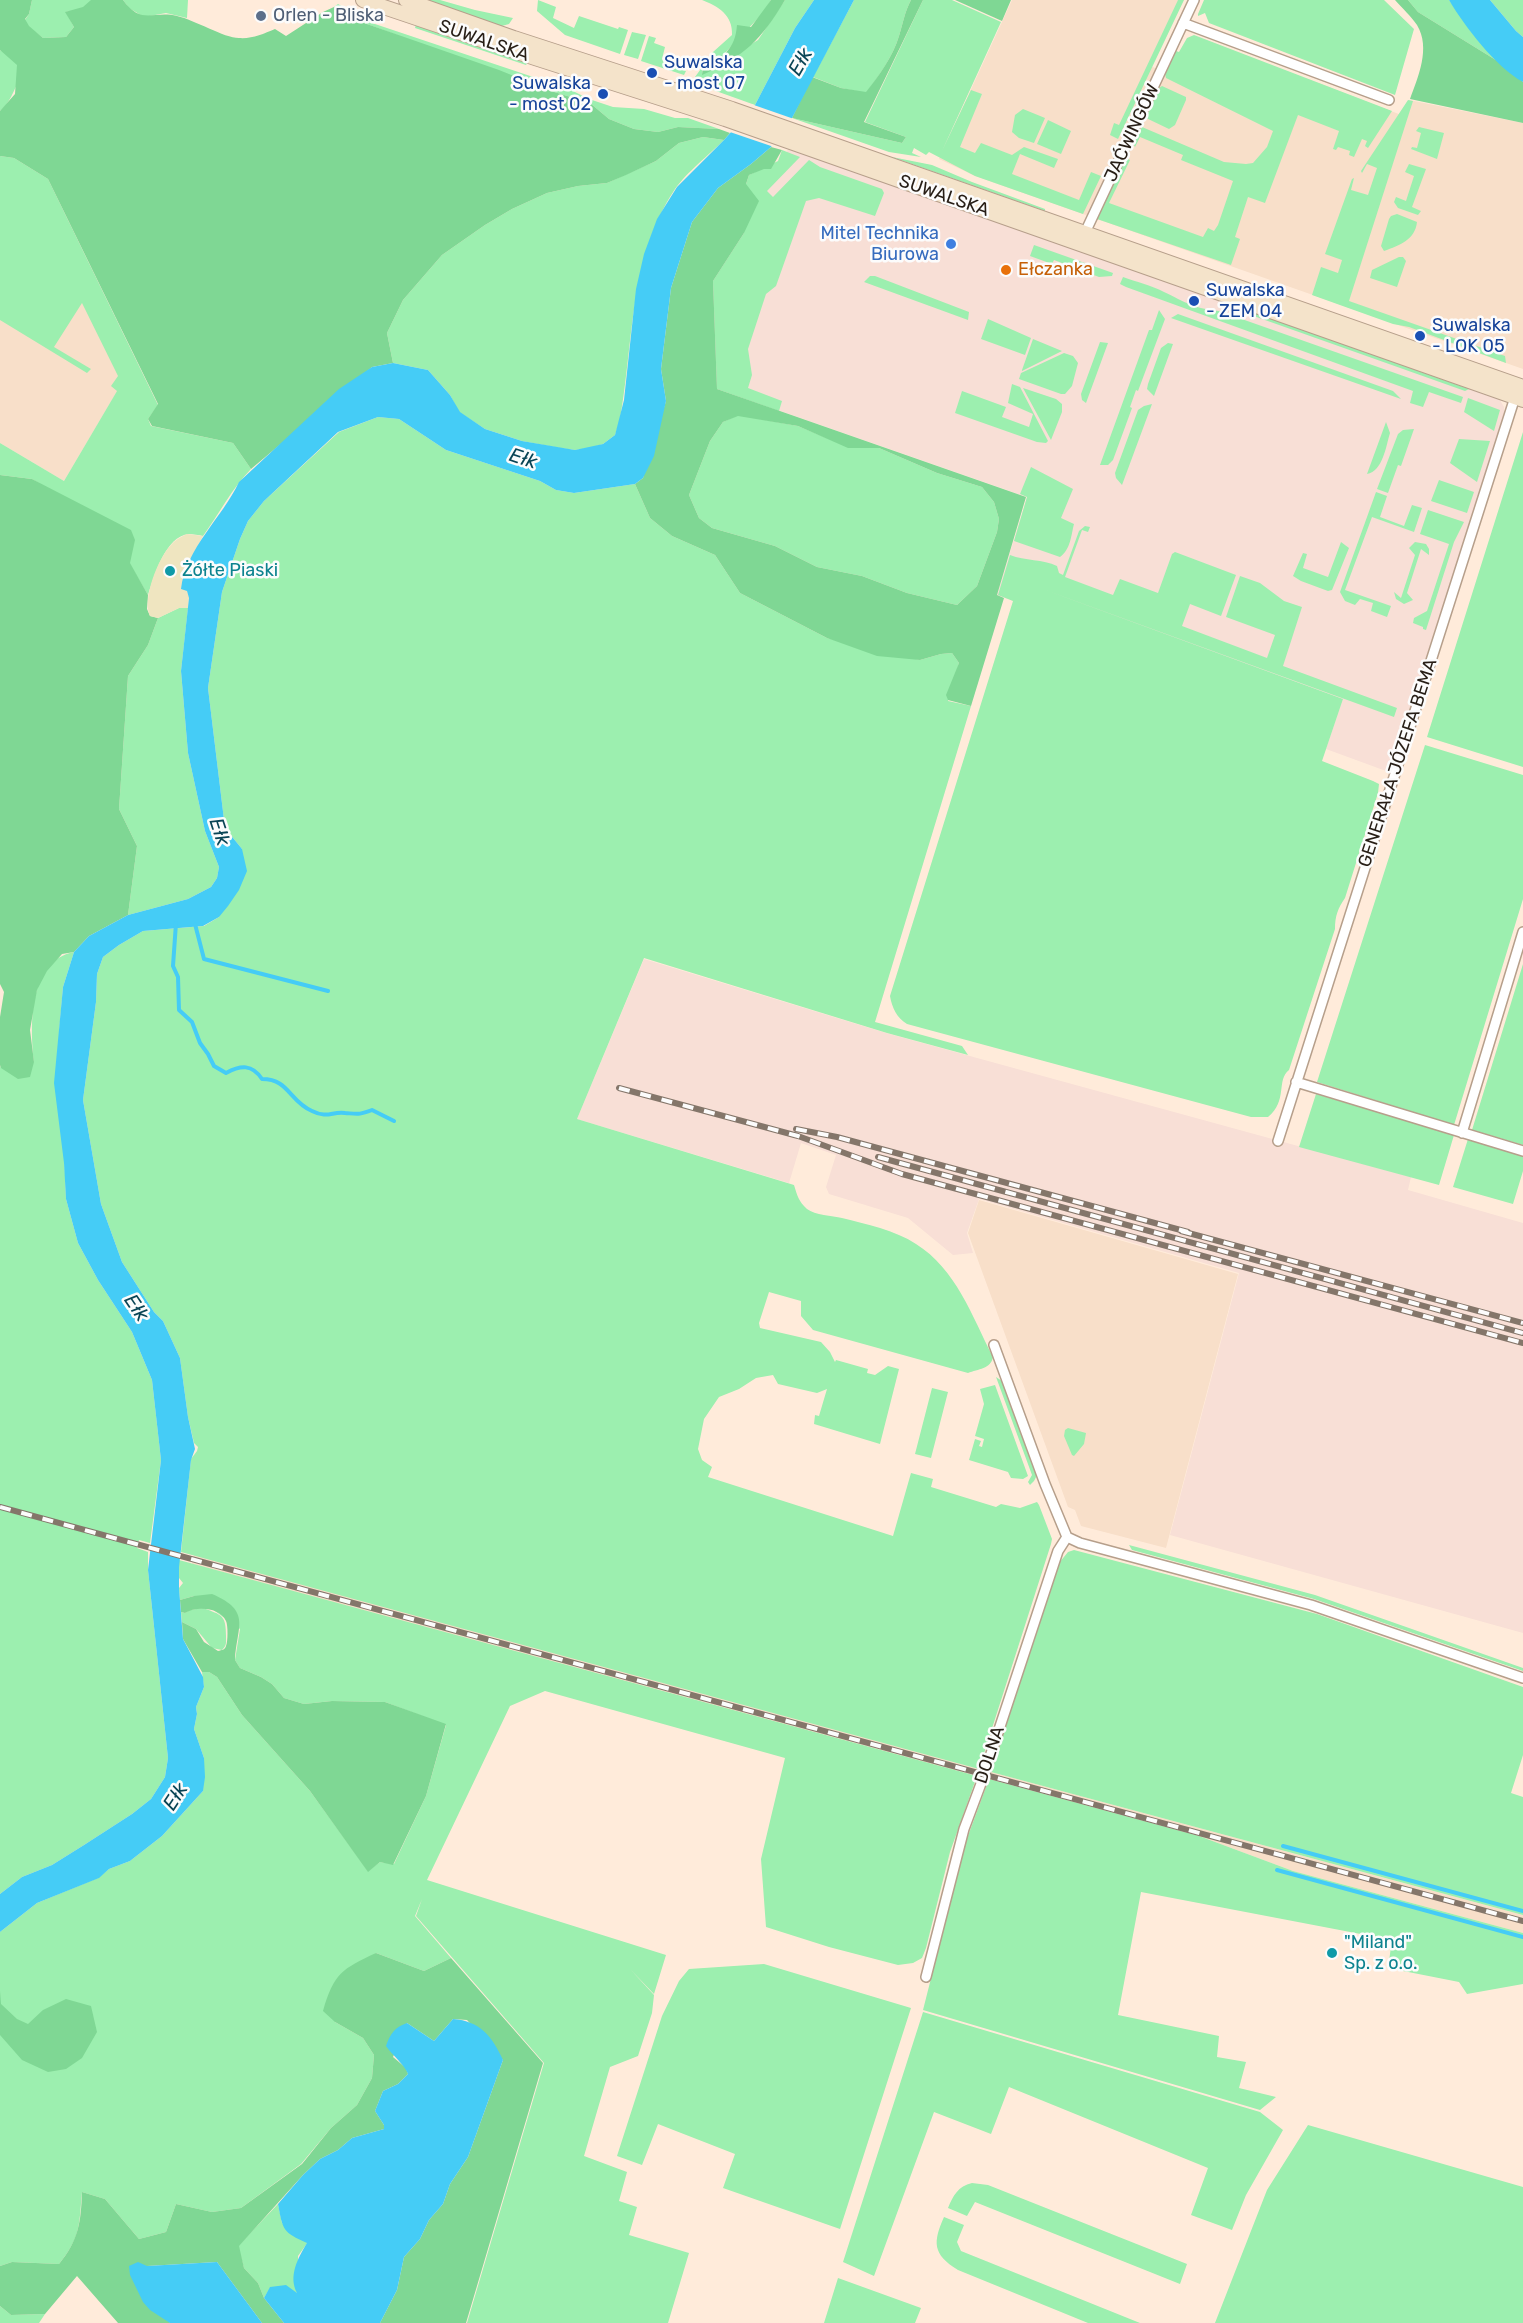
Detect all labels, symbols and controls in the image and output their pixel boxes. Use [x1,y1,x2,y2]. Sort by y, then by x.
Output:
place label: Orlen - Bliska [273,5,384,27]
marker: Orlen - Bliska [254,9,268,23]
street label: SUWALSKA [436,15,532,67]
water label: Ełk [784,44,818,80]
place label: Suwalska - most 07 [664,52,745,94]
marker: Suwalska - most 07 [645,66,659,80]
place label: Suwalska - most 02 [509,73,591,116]
street label: JAĆWINGÓW [1100,81,1164,185]
marker: Suwalska - most 02 [596,87,610,101]
street label: SUWALSKA [896,170,992,222]
place label: Mitel Technika Biurowa [820,223,939,266]
marker: Mitel Technika Biurowa [944,237,958,251]
place label: Ełczanka [1018,259,1093,281]
marker: Ełczanka [999,263,1013,277]
place label: Suwalska - ZEM 04 [1206,280,1285,322]
marker: Suwalska - ZEM 04 [1187,294,1201,308]
place label: Suwalska - LOK 05 [1432,315,1511,358]
marker: Suwalska - LOK 05 [1413,329,1427,343]
water label: Ełk [506,443,540,475]
place label: Żółte Piaski [182,560,278,582]
marker: Żółte Piaski [163,564,177,578]
street label: GENERAŁA JÓZEFA BEMA [1354,656,1442,870]
water label: Ełk [203,815,235,849]
water label: Ełk [118,1290,154,1326]
street label: DOLNA [971,1723,1009,1787]
water label: Ełk [158,1779,194,1815]
place label: "Miland" Sp. z o.o. [1344,1932,1417,1974]
marker: "Miland" Sp. z o.o. [1325,1946,1339,1960]

